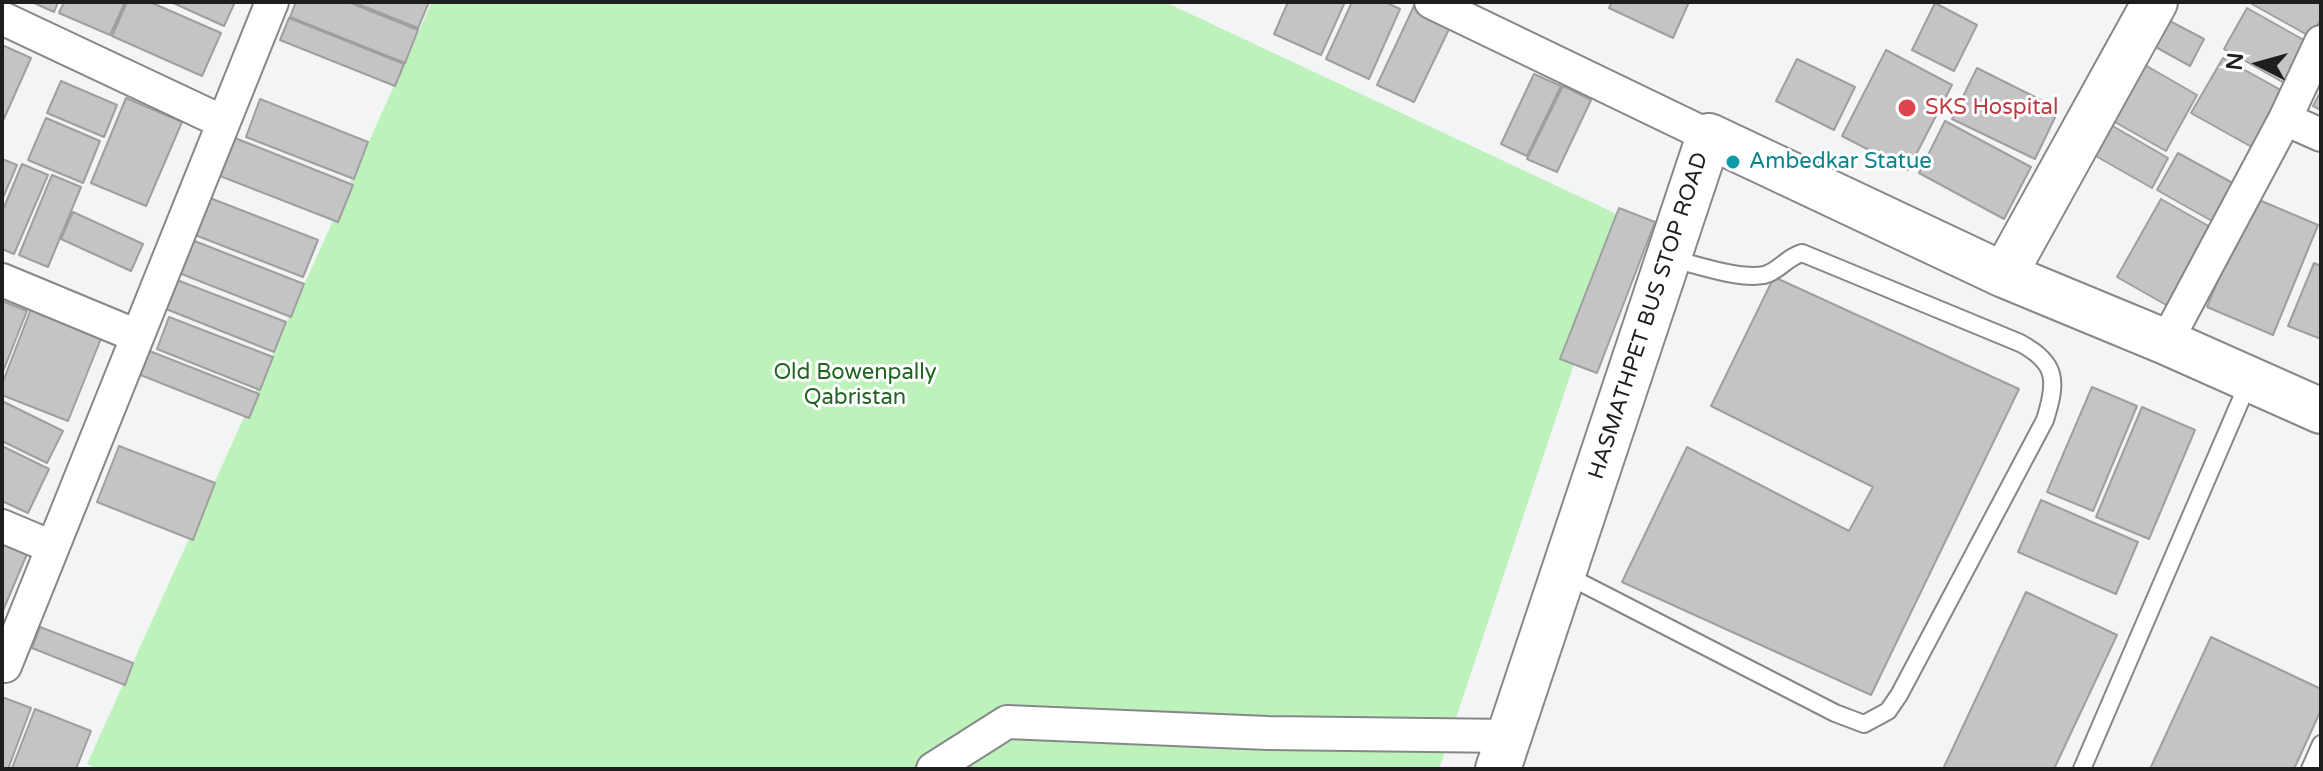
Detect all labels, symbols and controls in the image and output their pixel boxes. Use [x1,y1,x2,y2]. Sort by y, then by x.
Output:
north arrow [2219,24,2299,104]
text: N [2221,51,2249,72]
place label: SKS Hospital [1925,95,2058,121]
marker: SKS Hospital [1896,97,1918,119]
street label: HASMATHPET BUS STOP ROAD [1584,149,1714,483]
place label: Ambedkar Statue [1749,149,1932,175]
marker: Ambedkar Statue [1724,153,1742,171]
park label: Old Bowenpally Qabristan [773,360,937,412]

